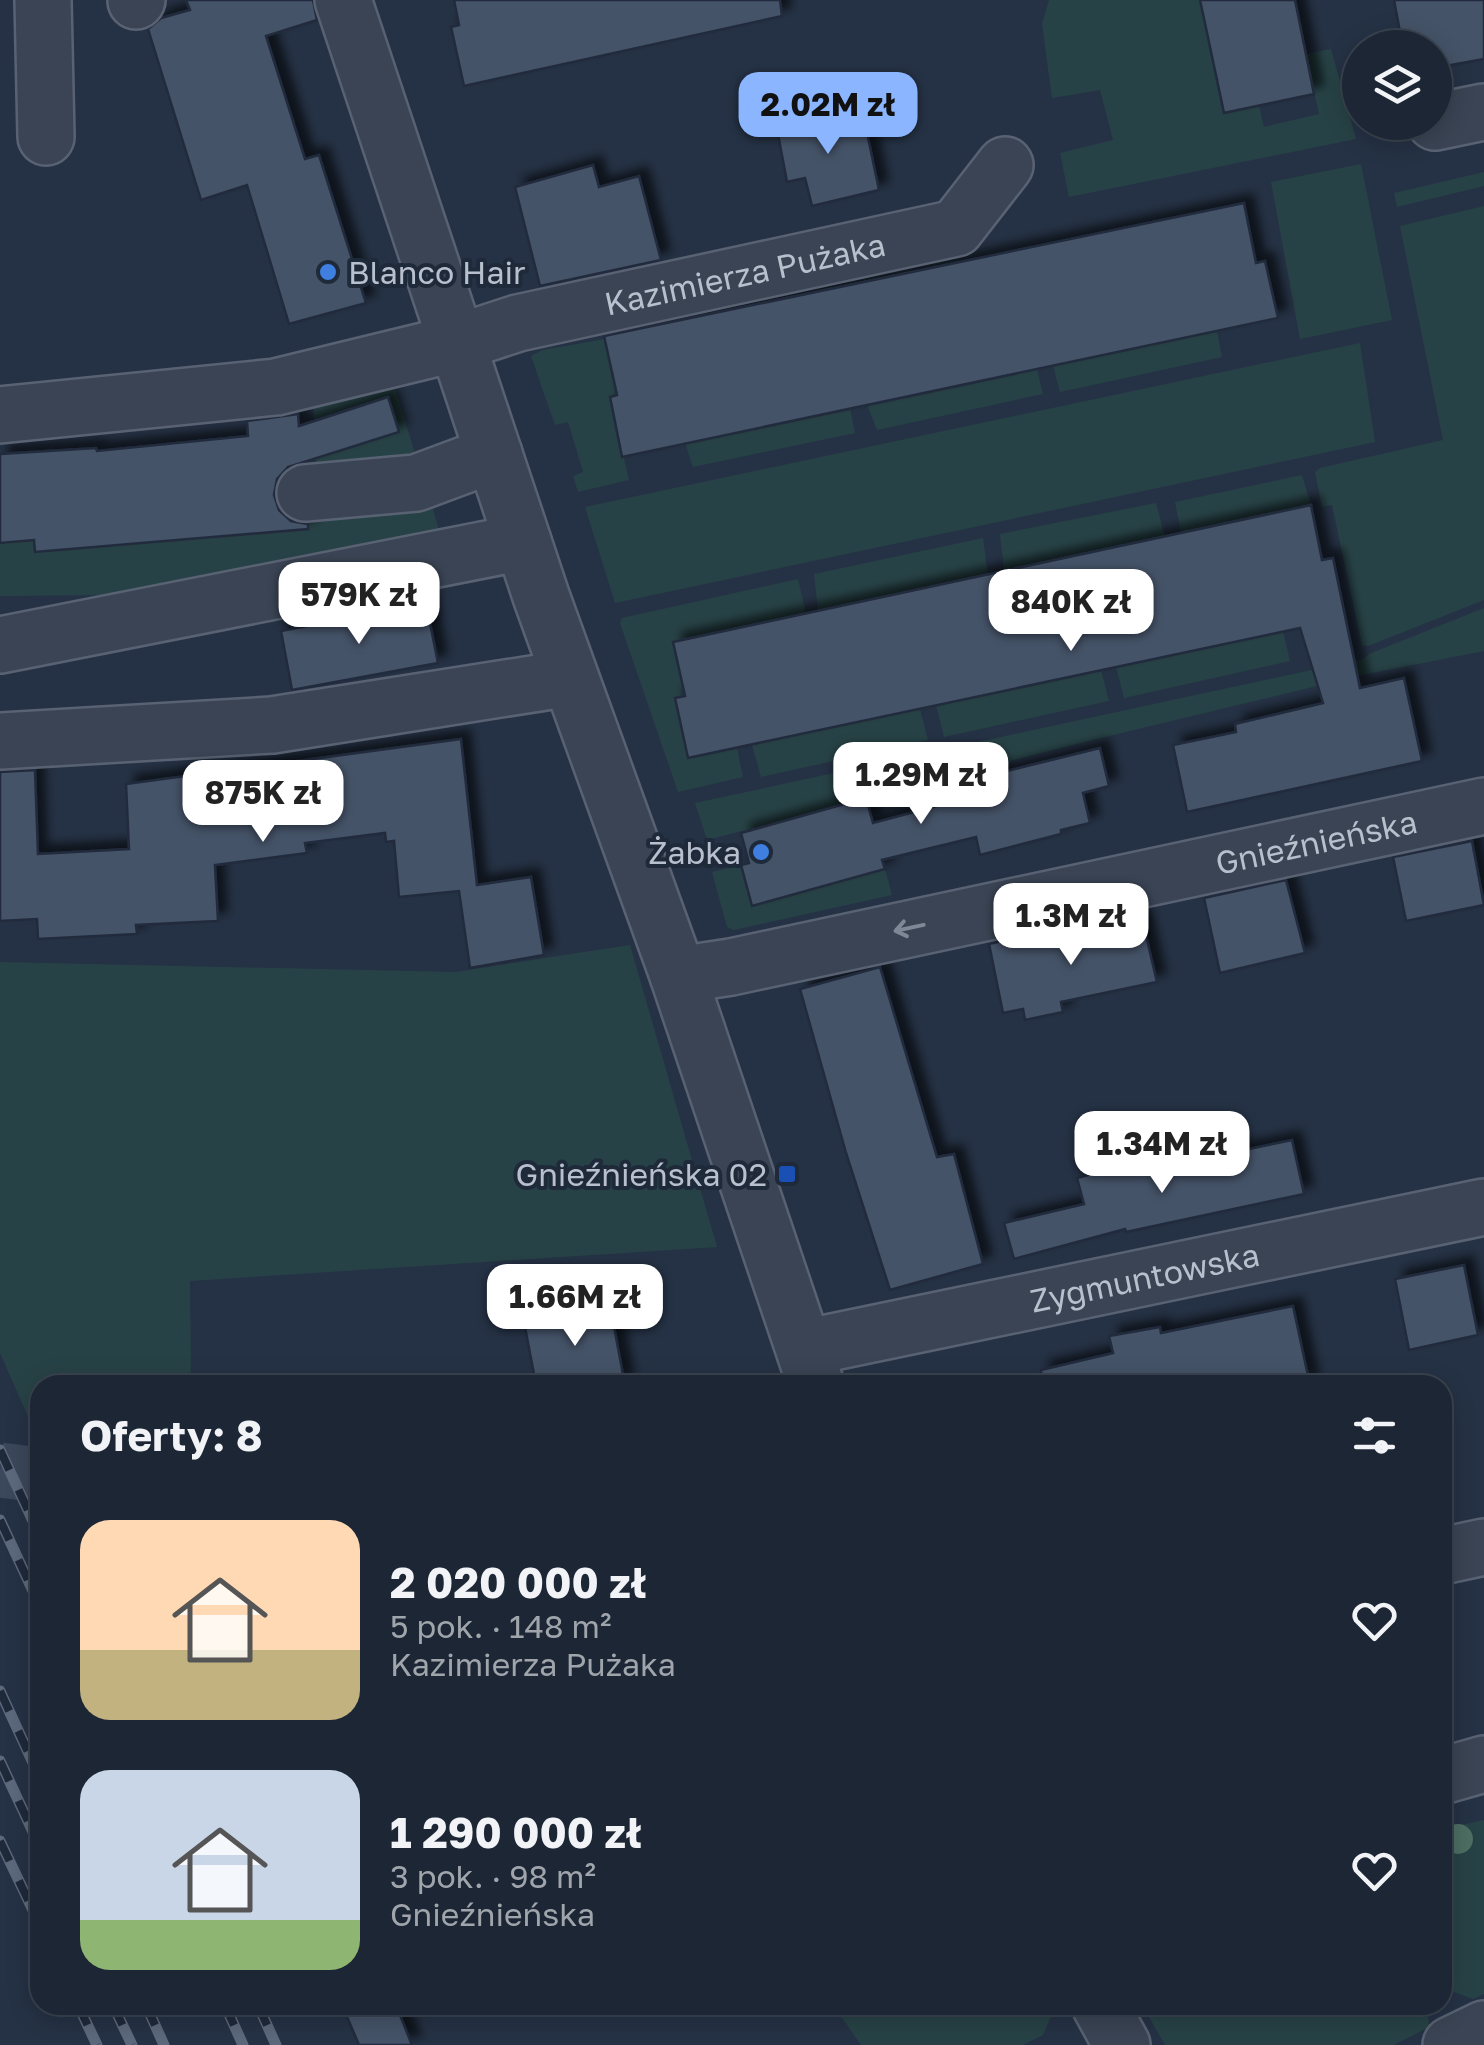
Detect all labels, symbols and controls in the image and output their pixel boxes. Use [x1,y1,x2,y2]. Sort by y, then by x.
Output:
map controls [1342,30,1452,140]
button: layers [1342,30,1452,140]
pin: 2.02M zł [725,72,931,157]
text: 2.02M zł [761,85,895,123]
street label: Kazimierza Pużaka [601,225,889,323]
place label: Blanco Hair [348,253,526,291]
marker: Blanco Hair [317,261,339,283]
pin: 579K zł [267,562,451,647]
pin: 840K zł [979,569,1163,654]
text: 579K zł [301,575,417,613]
text: 840K zł [1011,582,1131,620]
pin: 1.29M zł [818,742,1024,827]
text: 1.29M zł [855,755,987,793]
pin: 875K zł [171,760,355,845]
text: 875K zł [205,773,321,811]
street label: Gnieźnieńska [1212,802,1420,882]
place label: Żabka [648,833,741,871]
marker: Żabka [750,841,772,863]
pin: 1.3M zł [979,883,1163,968]
text: 1.3M zł [1015,896,1127,934]
one-way arrow [894,920,926,939]
pin: 1.34M zł [1059,1111,1265,1196]
text: 1.34M zł [1096,1124,1228,1162]
place label: Gnieźnieńska 02 [516,1155,767,1193]
marker: Gnieźnieńska 02 [776,1163,798,1185]
street label: Zygmuntowska [1027,1235,1263,1320]
pin: 1.66M zł [472,1264,678,1349]
text: 1.66M zł [509,1277,641,1315]
icon: filters [1347,1408,1402,1463]
text: Oferty: 8 [80,1410,263,1460]
text: 2 020 000 zł [390,1557,646,1607]
icon: home [160,1560,280,1680]
icon: heart [1347,1593,1402,1648]
text: 5 pok. · 148 m² [390,1607,611,1645]
text: Kazimierza Pużaka [390,1645,676,1683]
text: 1 290 000 zł [390,1807,642,1857]
icon: home [160,1810,280,1930]
icon: heart [1347,1843,1402,1898]
text: 3 pok. · 98 m² [390,1857,596,1895]
text: Gnieźnieńska [390,1895,595,1933]

